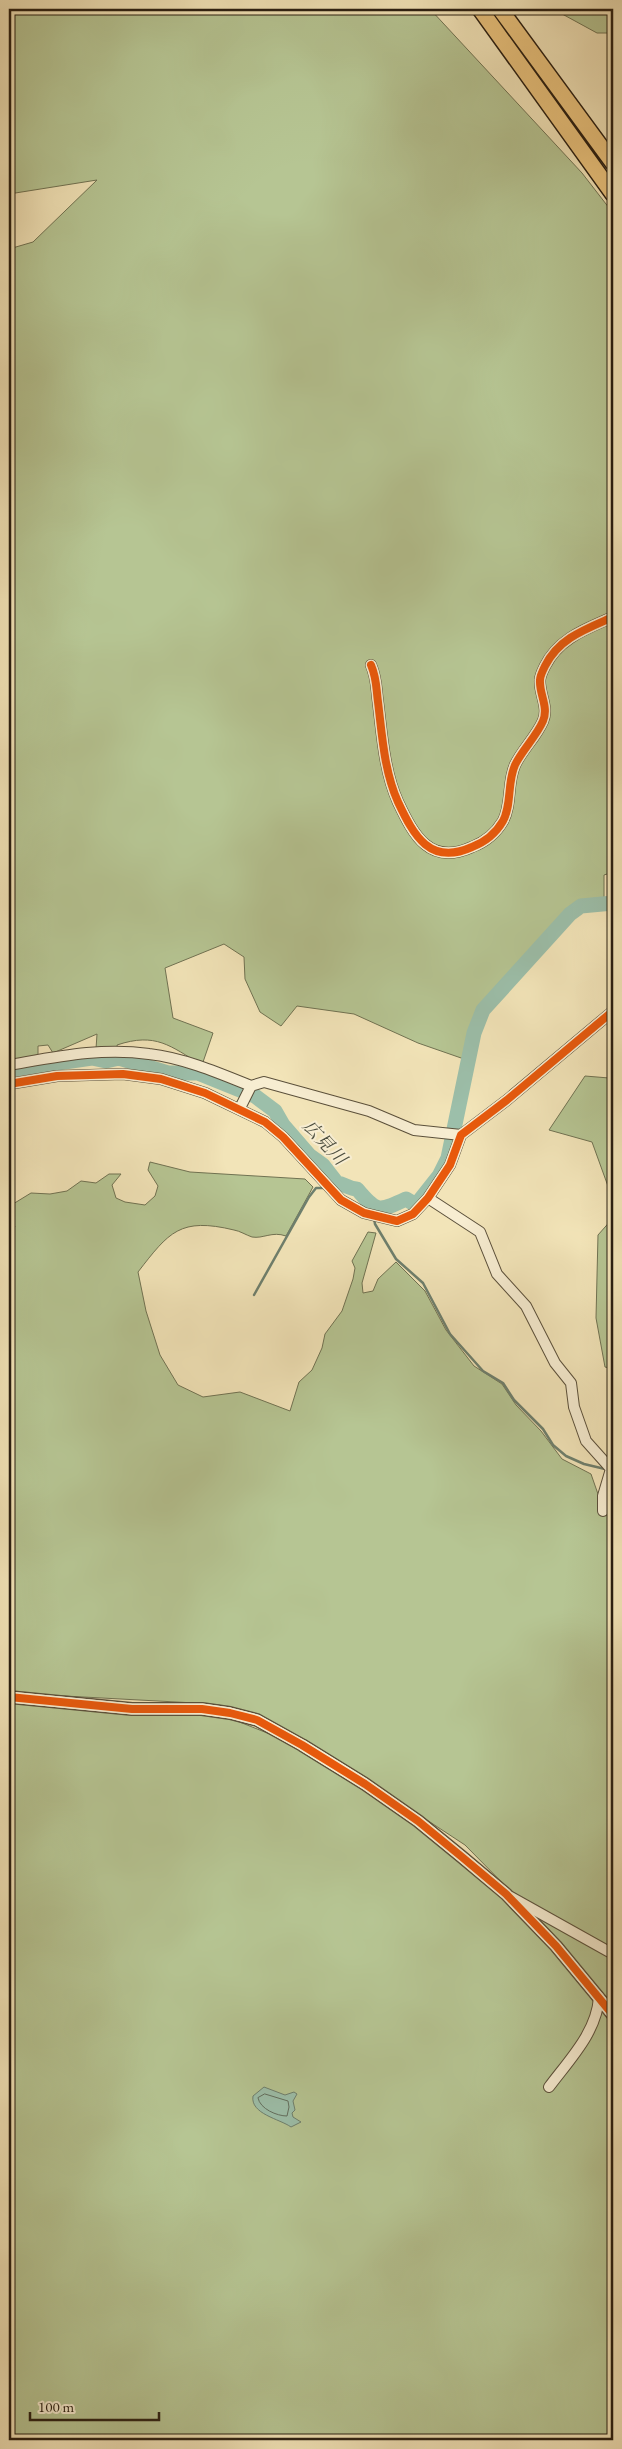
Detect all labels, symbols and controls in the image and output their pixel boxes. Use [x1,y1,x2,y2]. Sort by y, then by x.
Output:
water label: 広見川 [298,1114,353,1171]
scale bar [30,2389,159,2421]
text: 100 m [38,2397,75,2416]

